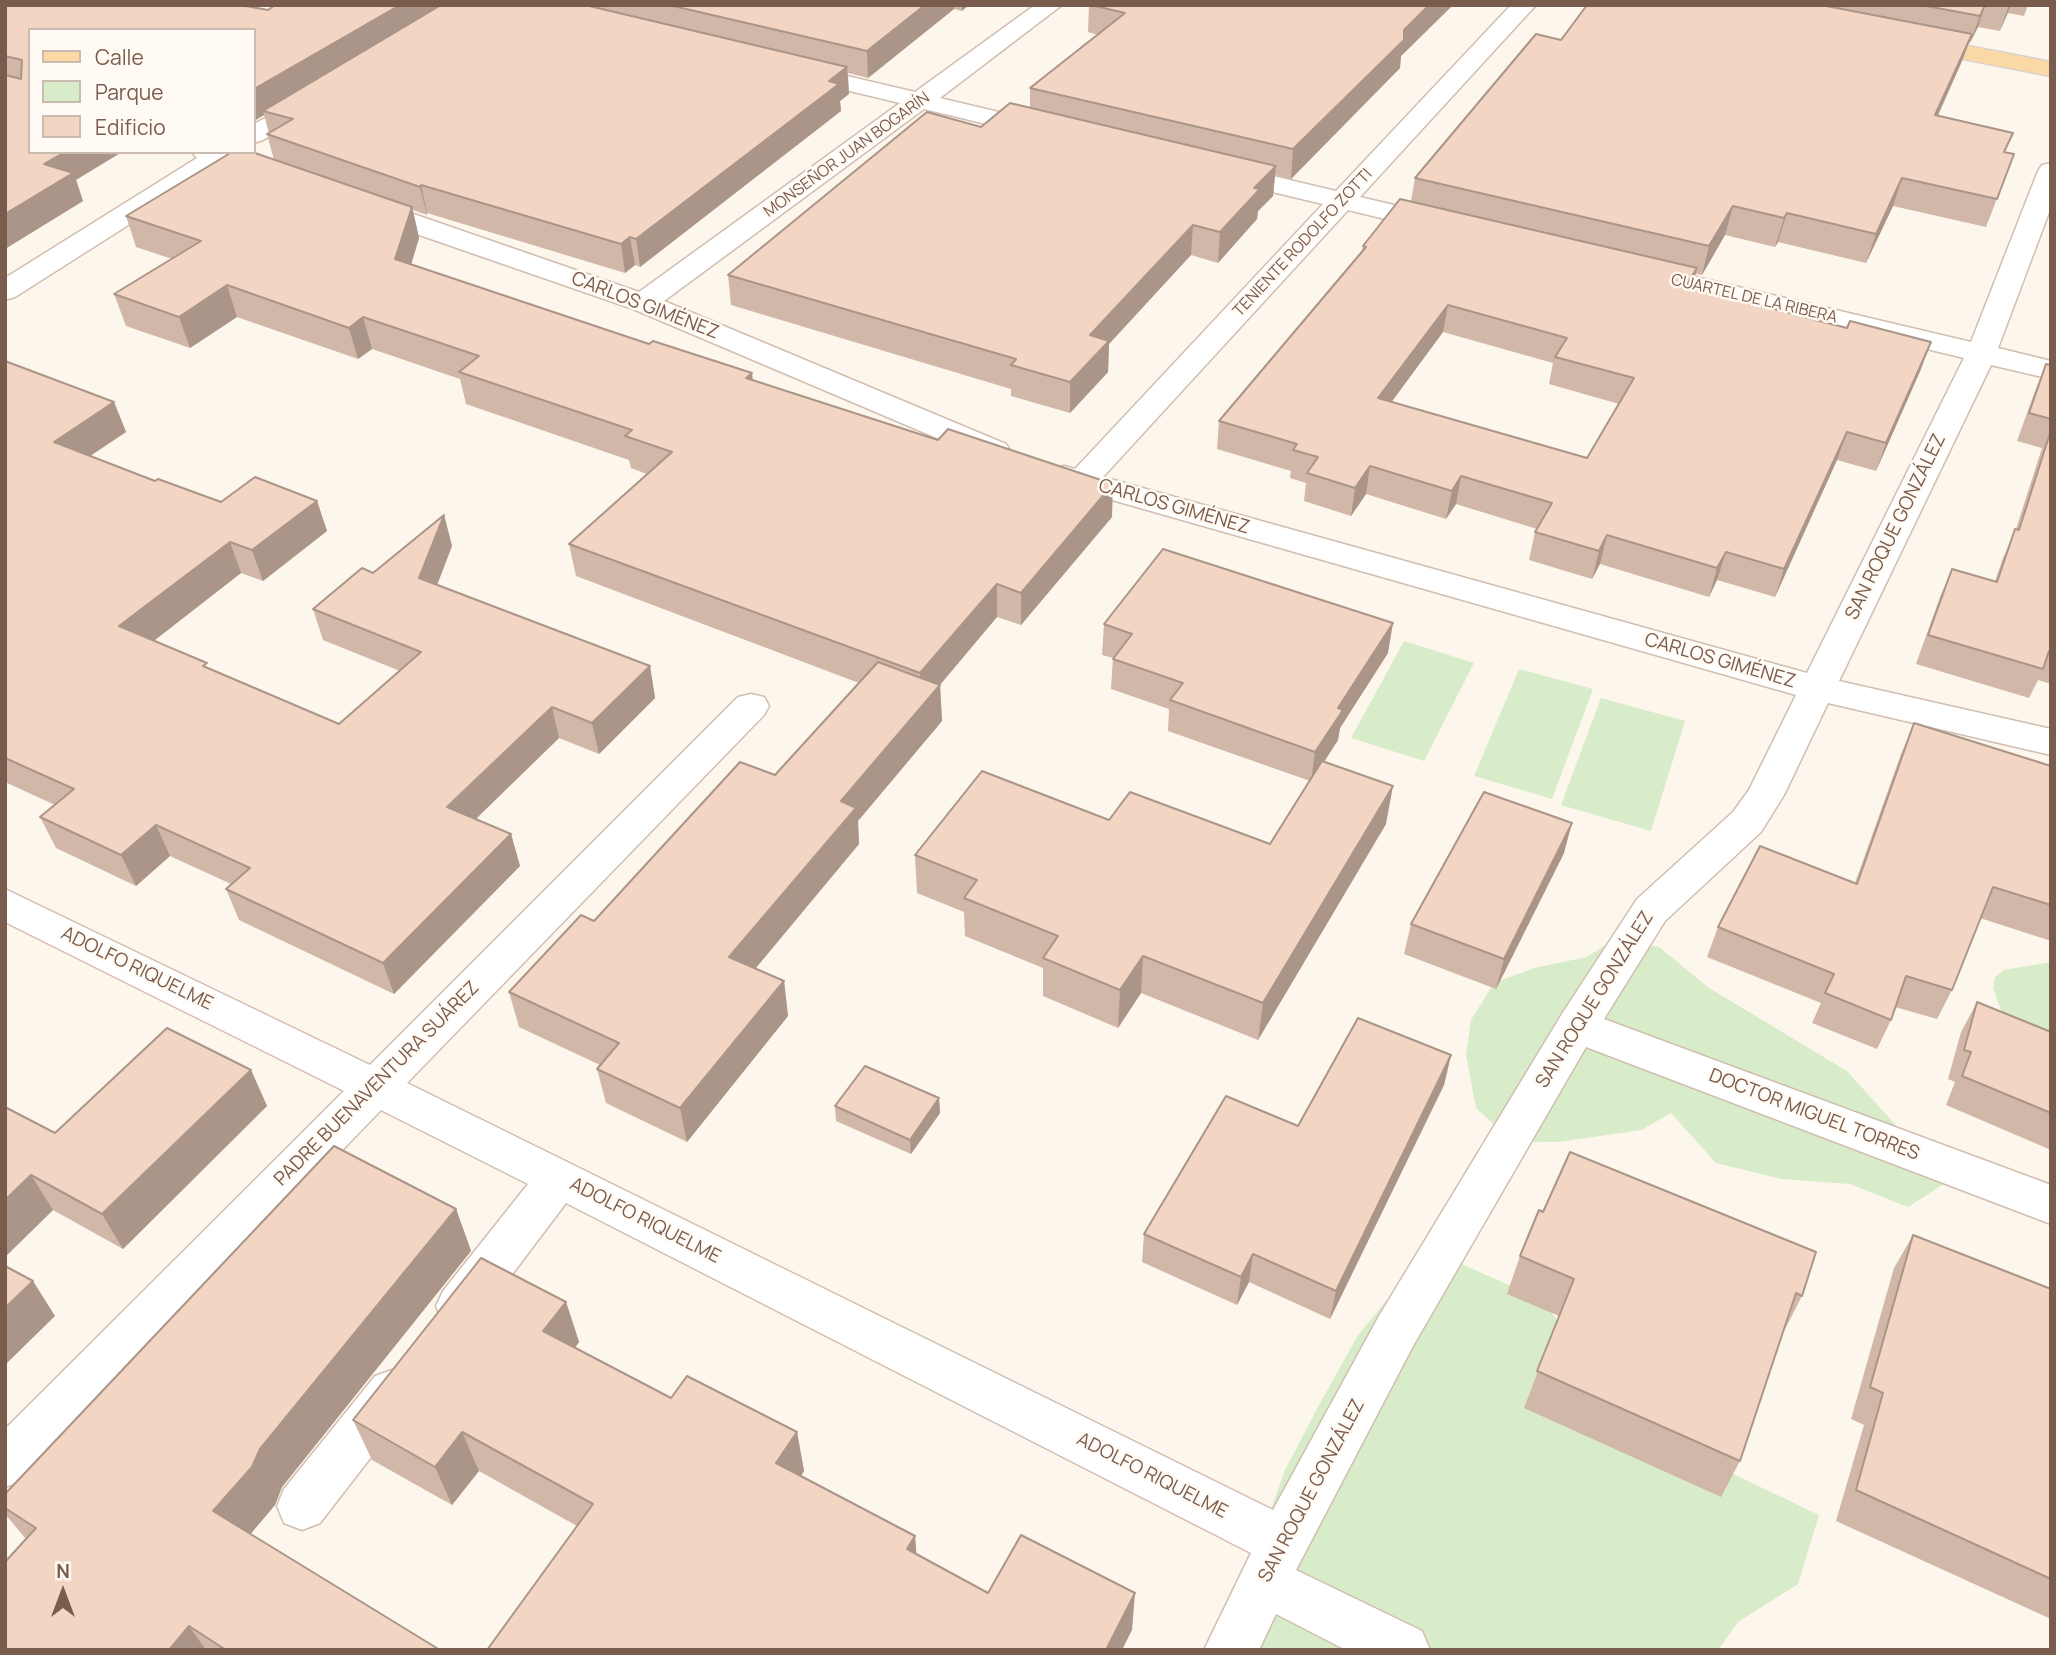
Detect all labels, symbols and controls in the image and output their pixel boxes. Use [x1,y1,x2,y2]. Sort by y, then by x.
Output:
legend [28,28,256,154]
text: Calle [95,43,144,71]
text: Parque [95,78,164,106]
street label: MONSEÑOR JUAN BOGARÍN [760,88,934,222]
text: Edificio [95,113,166,141]
street label: TENIENTE RODOLFO ZOTTI [1229,165,1377,321]
street label: CARLOS GIMÉNEZ [568,267,722,345]
street label: CUARTEL DE LA RIBERA [1669,271,1839,327]
street label: SAN ROQUE GONZÁLEZ [1841,430,1951,624]
street label: CARLOS GIMÉNEZ [1096,475,1252,539]
street label: CARLOS GIMÉNEZ [1642,629,1798,693]
street label: SAN ROQUE GONZÁLEZ [1531,907,1659,1093]
street label: ADOLFO RIQUELME [57,922,217,1016]
street label: PADRE BUENAVENTURA SUÁREZ [270,977,484,1191]
street label: DOCTOR MIGUEL TORRES [1706,1064,1922,1166]
street label: ADOLFO RIQUELME [566,1173,724,1269]
street label: SAN ROQUE GONZÁLEZ [1254,1396,1370,1586]
street label: ADOLFO RIQUELME [1073,1428,1231,1524]
north arrow [28,1557,98,1627]
text: N [56,1558,70,1584]

